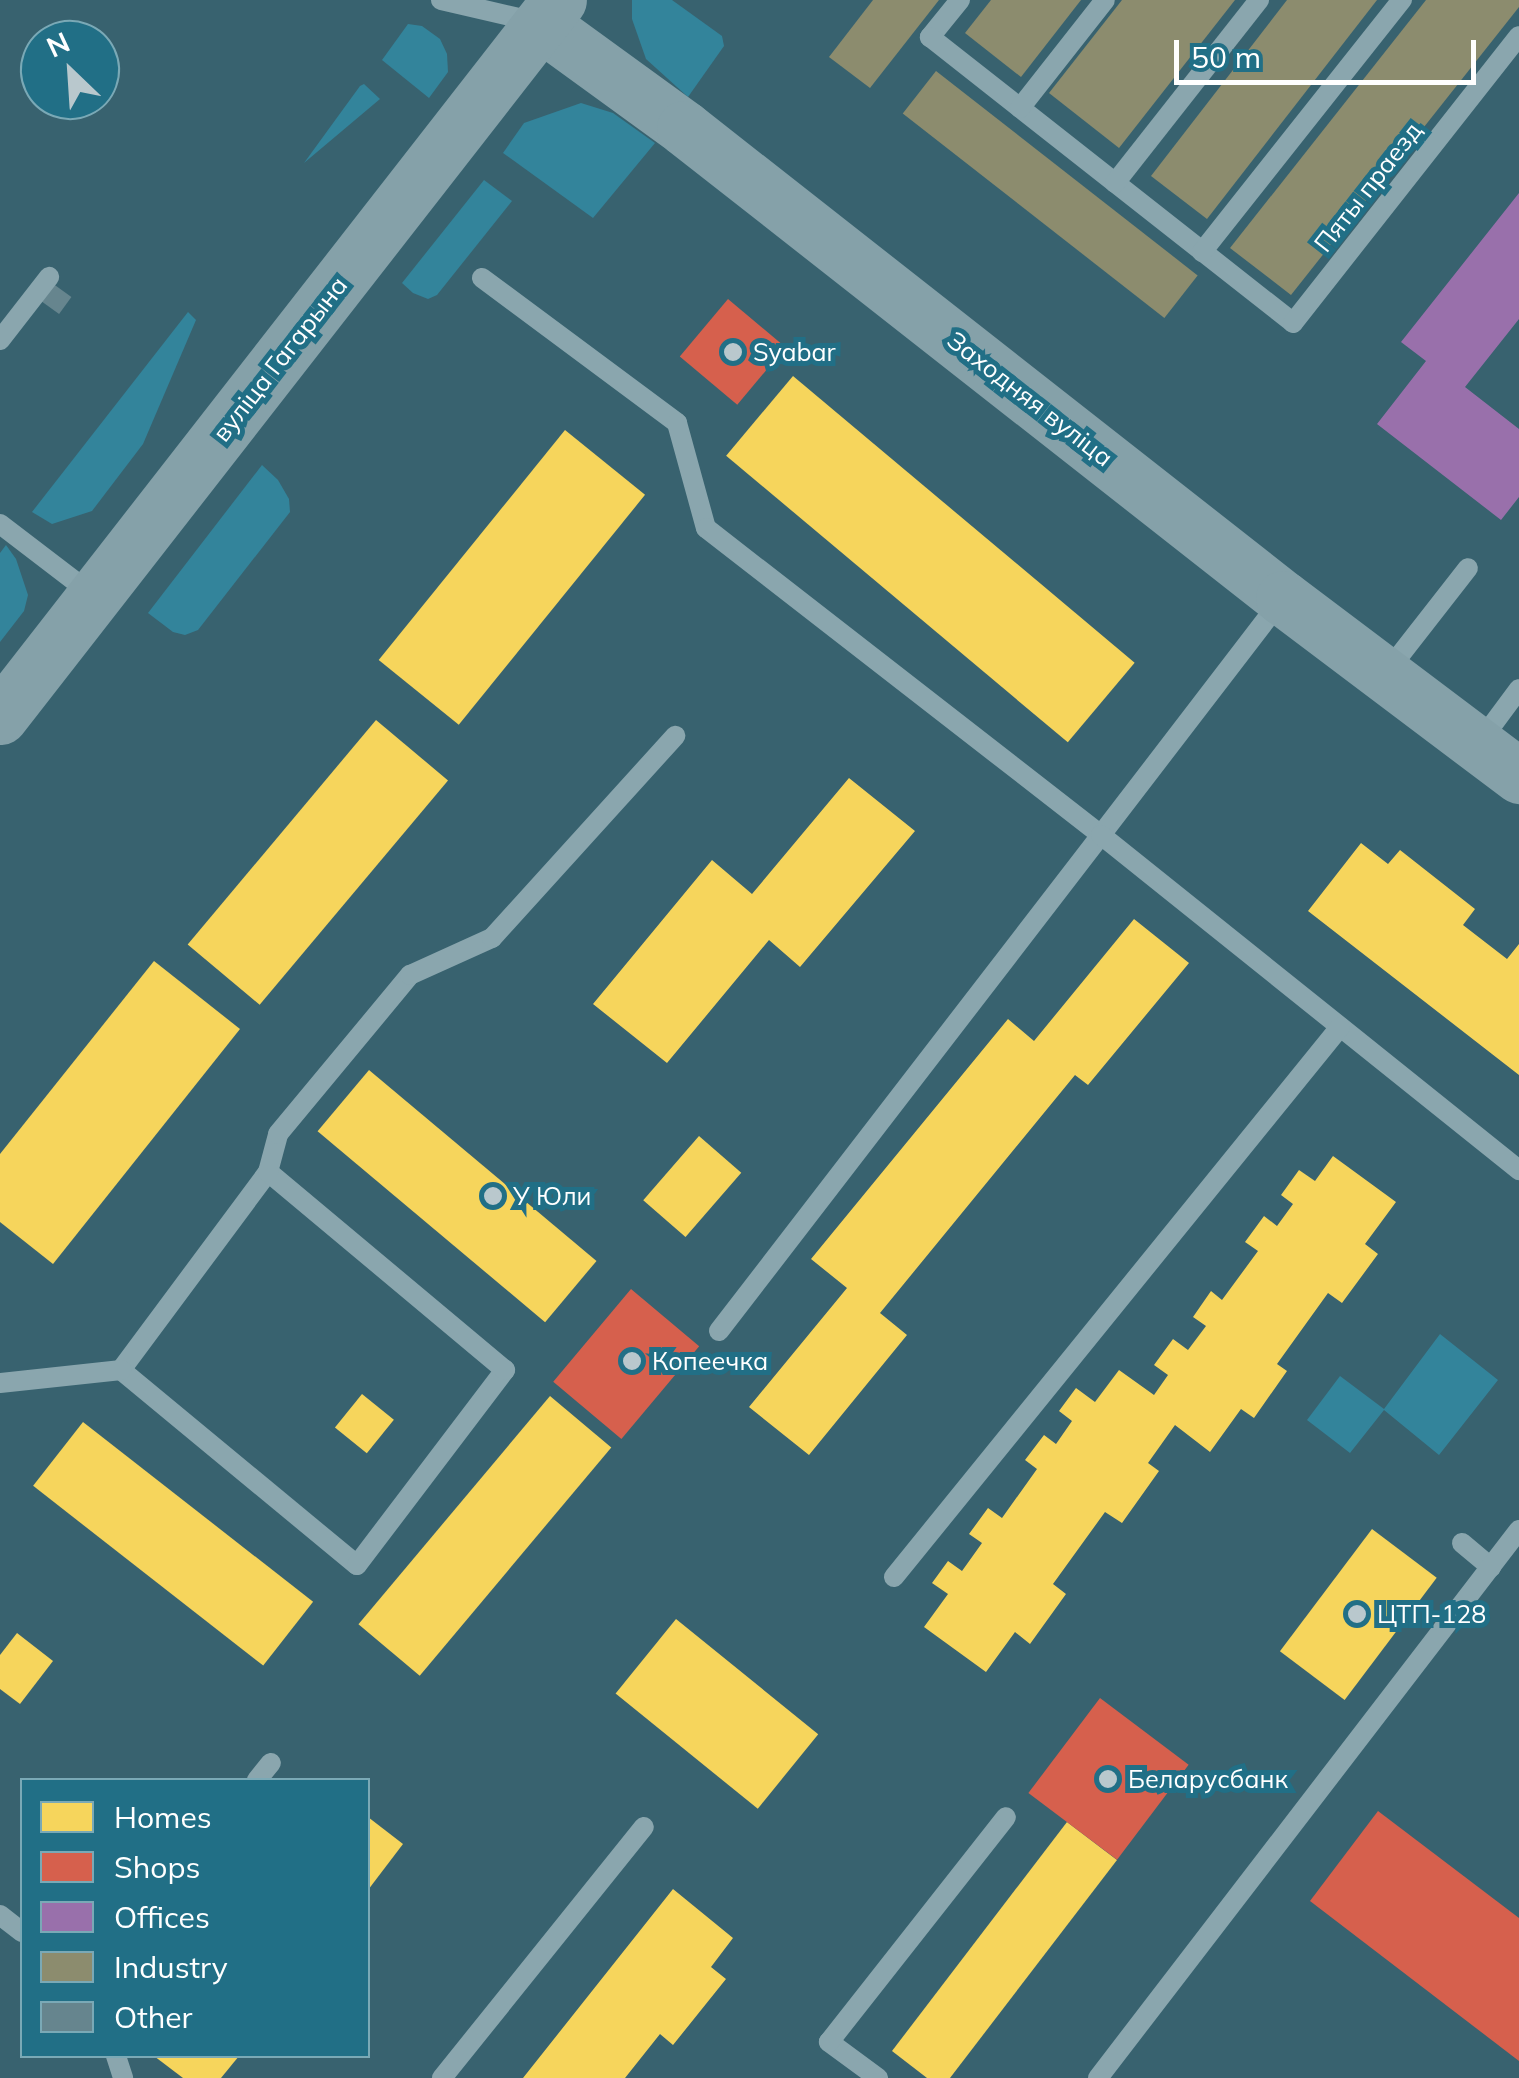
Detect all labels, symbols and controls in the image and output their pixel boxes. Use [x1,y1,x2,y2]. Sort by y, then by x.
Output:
north arrow [20,20,120,120]
scale bar [1179,20,1482,82]
text: N [41,24,75,65]
text: 50 m [1191,38,1261,76]
street label: Пяты праезд [1308,116,1428,258]
street label: вуліца Гагарына [206,271,354,447]
street label: Заходняя вуліца [941,325,1119,473]
place label: Syabar [753,337,836,367]
marker: Syabar [722,341,744,363]
place label: У Юли [513,1181,591,1211]
marker: У Юли [482,1185,504,1207]
place label: Копеечка [652,1346,768,1376]
marker: Копеечка [621,1350,643,1372]
place label: ЦТП-128 [1377,1599,1486,1629]
marker: ЦТП-128 [1346,1603,1368,1625]
place label: Беларусбанк [1128,1764,1288,1794]
marker: Беларусбанк [1097,1768,1119,1790]
legend [20,1778,370,2058]
text: Homes [114,1798,212,1836]
text: Shops [114,1848,200,1886]
text: Offices [114,1898,210,1936]
text: Industry [114,1948,228,1986]
text: Other [114,1998,192,2036]

